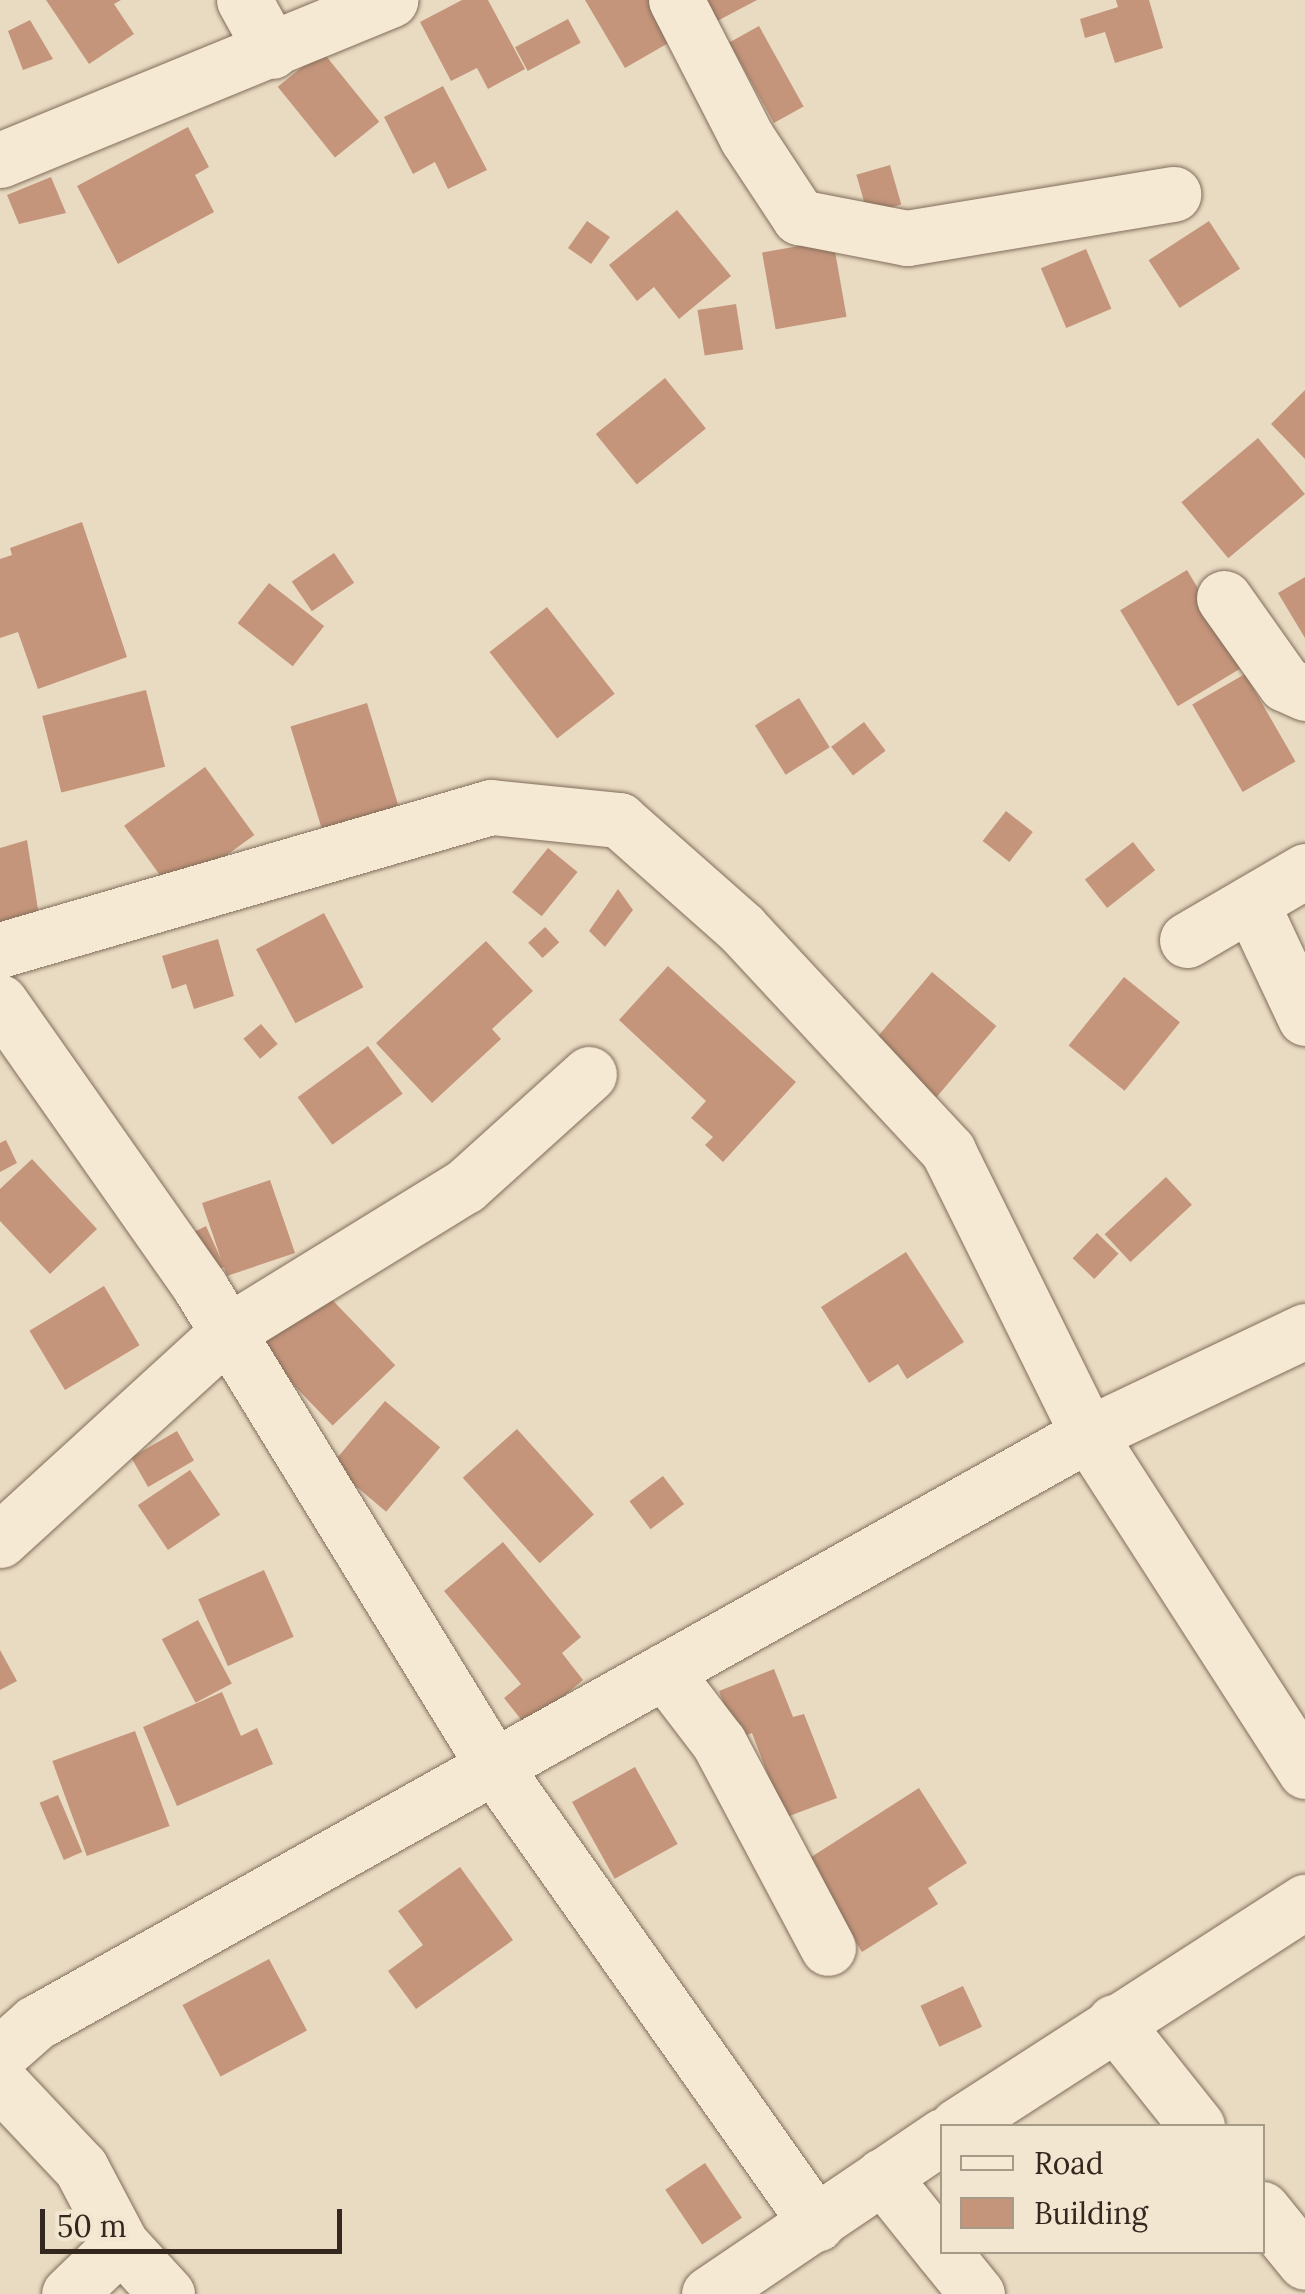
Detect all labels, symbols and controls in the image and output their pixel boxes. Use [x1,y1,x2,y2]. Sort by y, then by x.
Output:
legend [940,2124,1265,2254]
text: Road [1034,2144,1104,2182]
scale bar [45,2189,348,2251]
text: Building [1034,2194,1148,2232]
text: 50 m [57,2207,127,2245]

